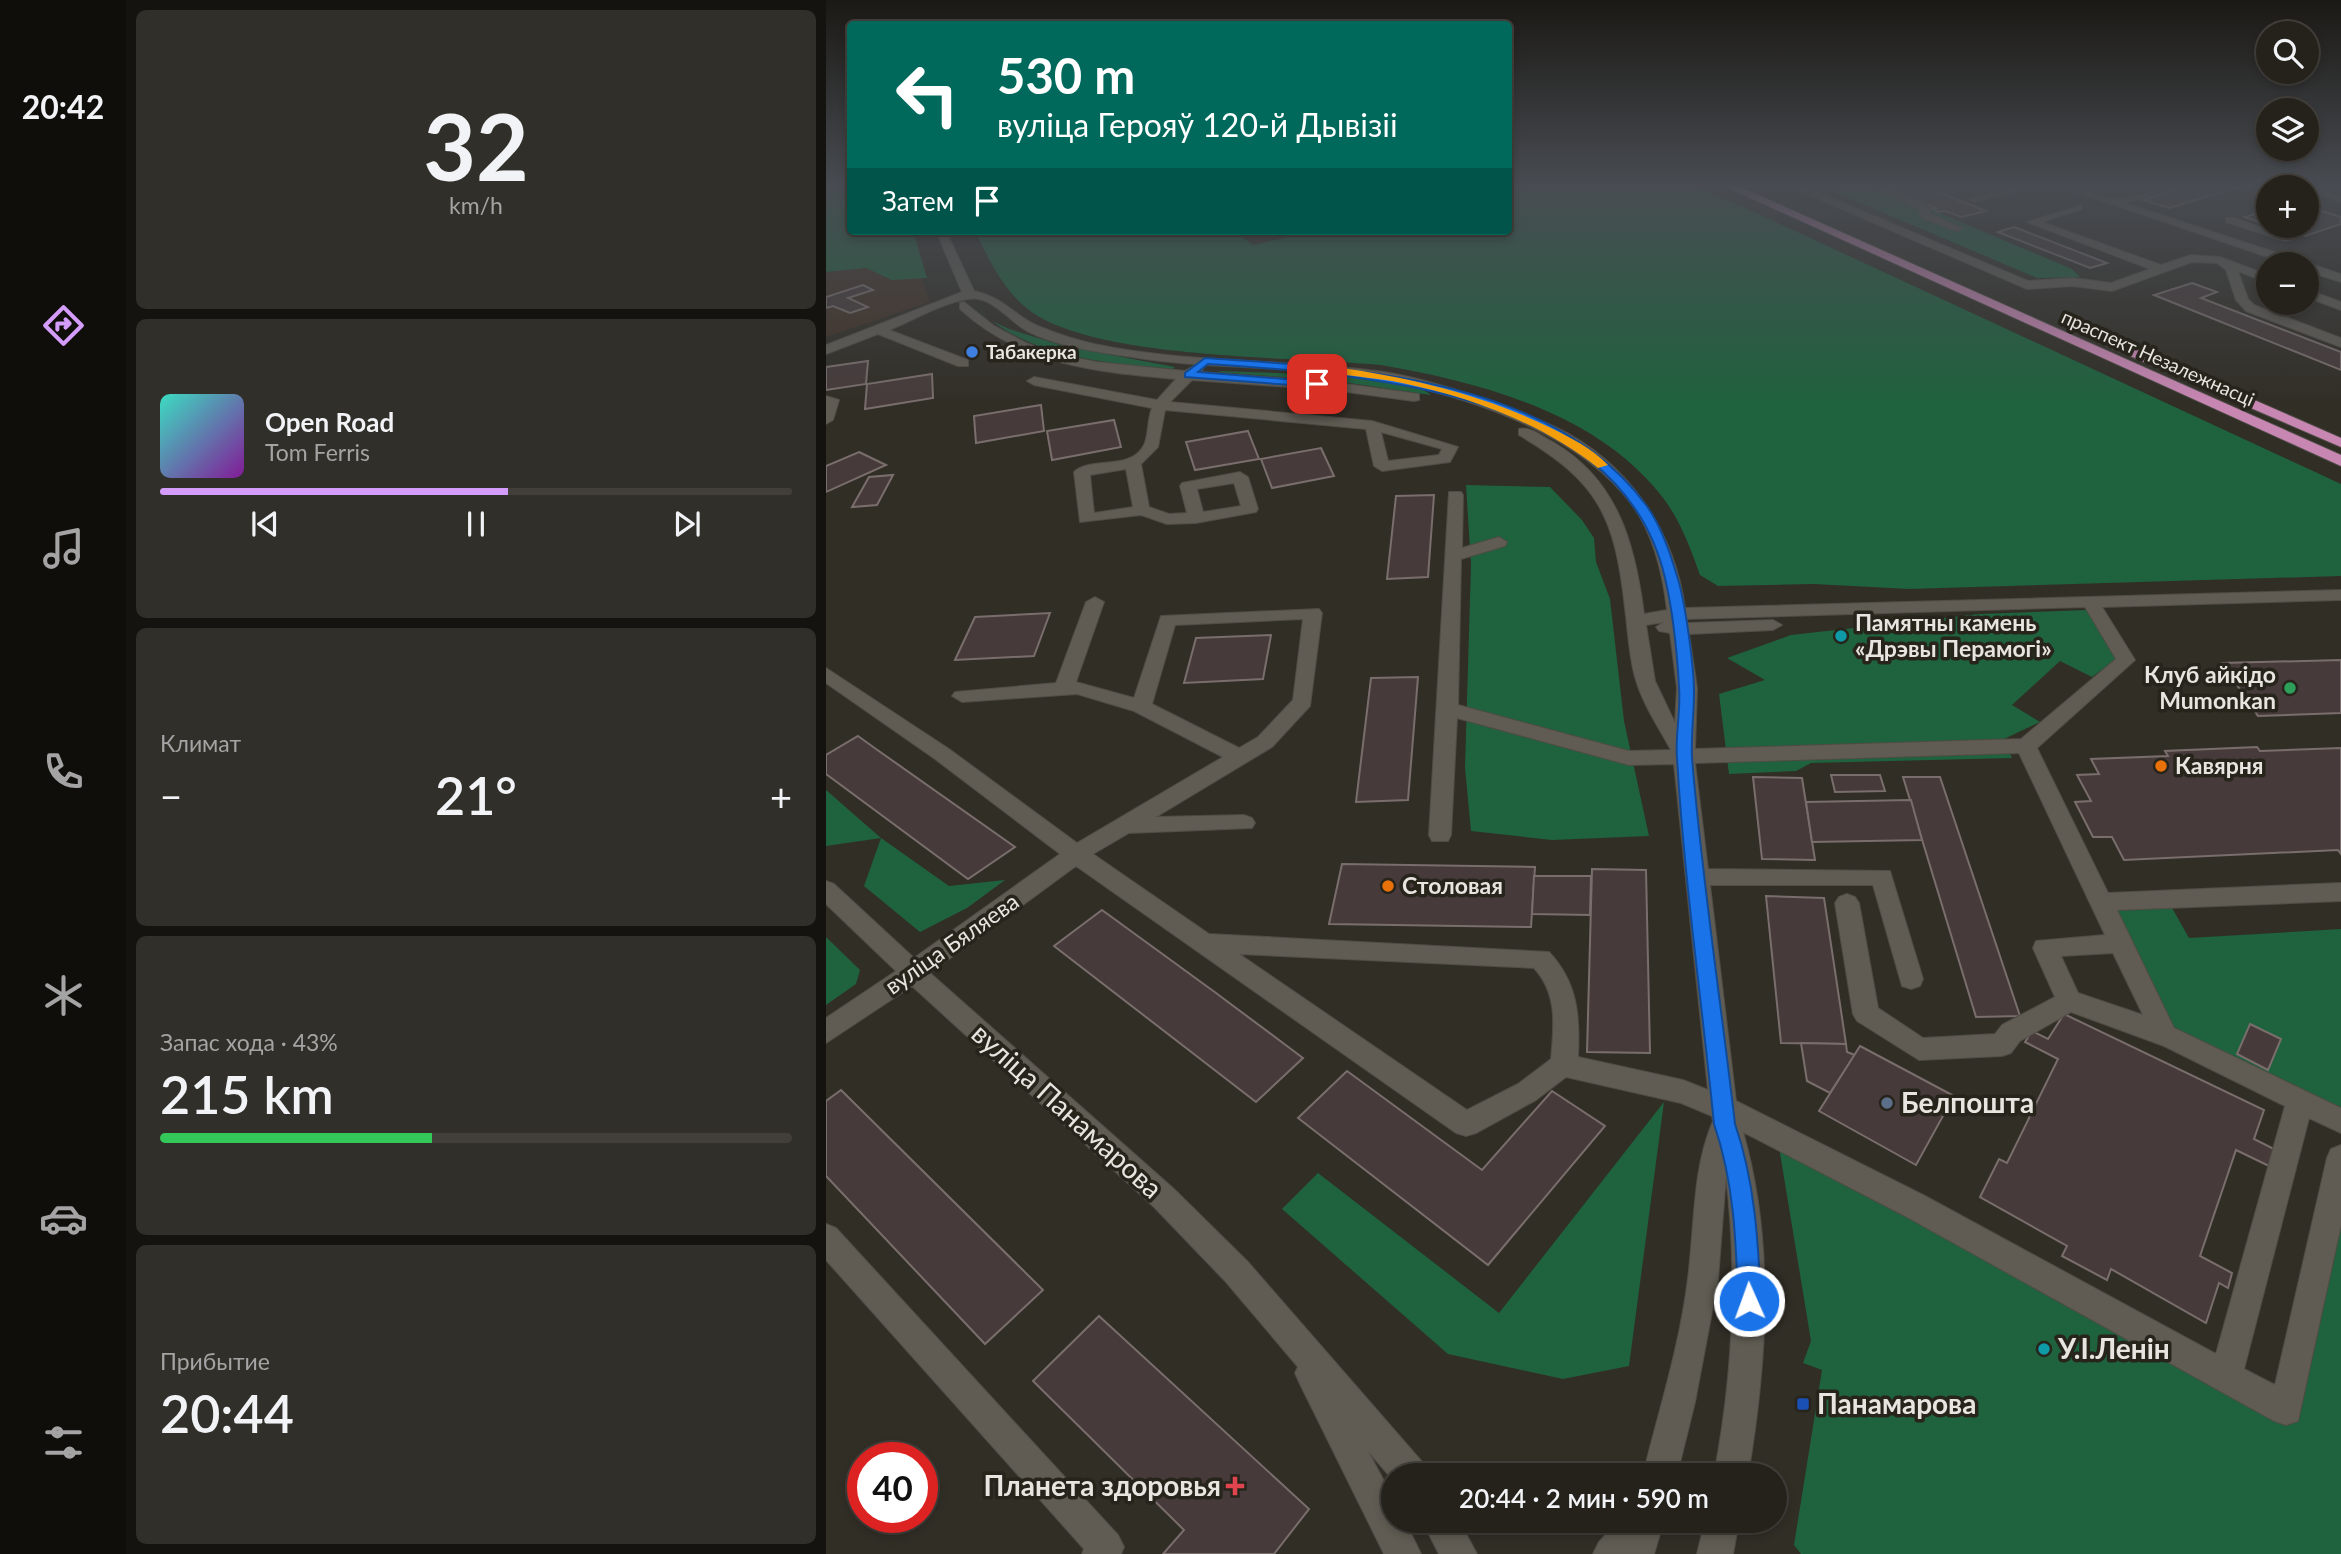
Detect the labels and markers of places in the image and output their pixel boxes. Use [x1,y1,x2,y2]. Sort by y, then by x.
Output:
place label: Табакерка [986,340,1077,363]
marker: Табакерка [964,344,980,360]
pin [1287,354,1347,414]
place label: Памятны камень «Дрэвы Перамогі» [1855,608,2052,662]
marker: Памятны камень «Дрэвы Перамогі» [1833,628,1849,644]
place label: Клуб айкідо Mumonkan [2144,660,2276,714]
marker: Клуб айкідо Mumonkan [2282,680,2298,696]
place label: Кавярня [2175,751,2263,779]
marker: Кавярня [2153,758,2169,774]
place label: Столовая [1402,871,1503,899]
marker: Столовая [1380,878,1396,894]
place label: Белпошта [1901,1085,2034,1119]
marker: Белпошта [1879,1095,1895,1111]
place label: У.І.Ленін [2057,1331,2170,1365]
marker: У.І.Ленін [2036,1341,2052,1357]
place label: Панамарова [1817,1386,1976,1420]
marker: Панамарова [1795,1396,1811,1412]
place label: Планета здоровья [984,1468,1221,1502]
marker: Планета здоровья [1227,1478,1243,1494]

